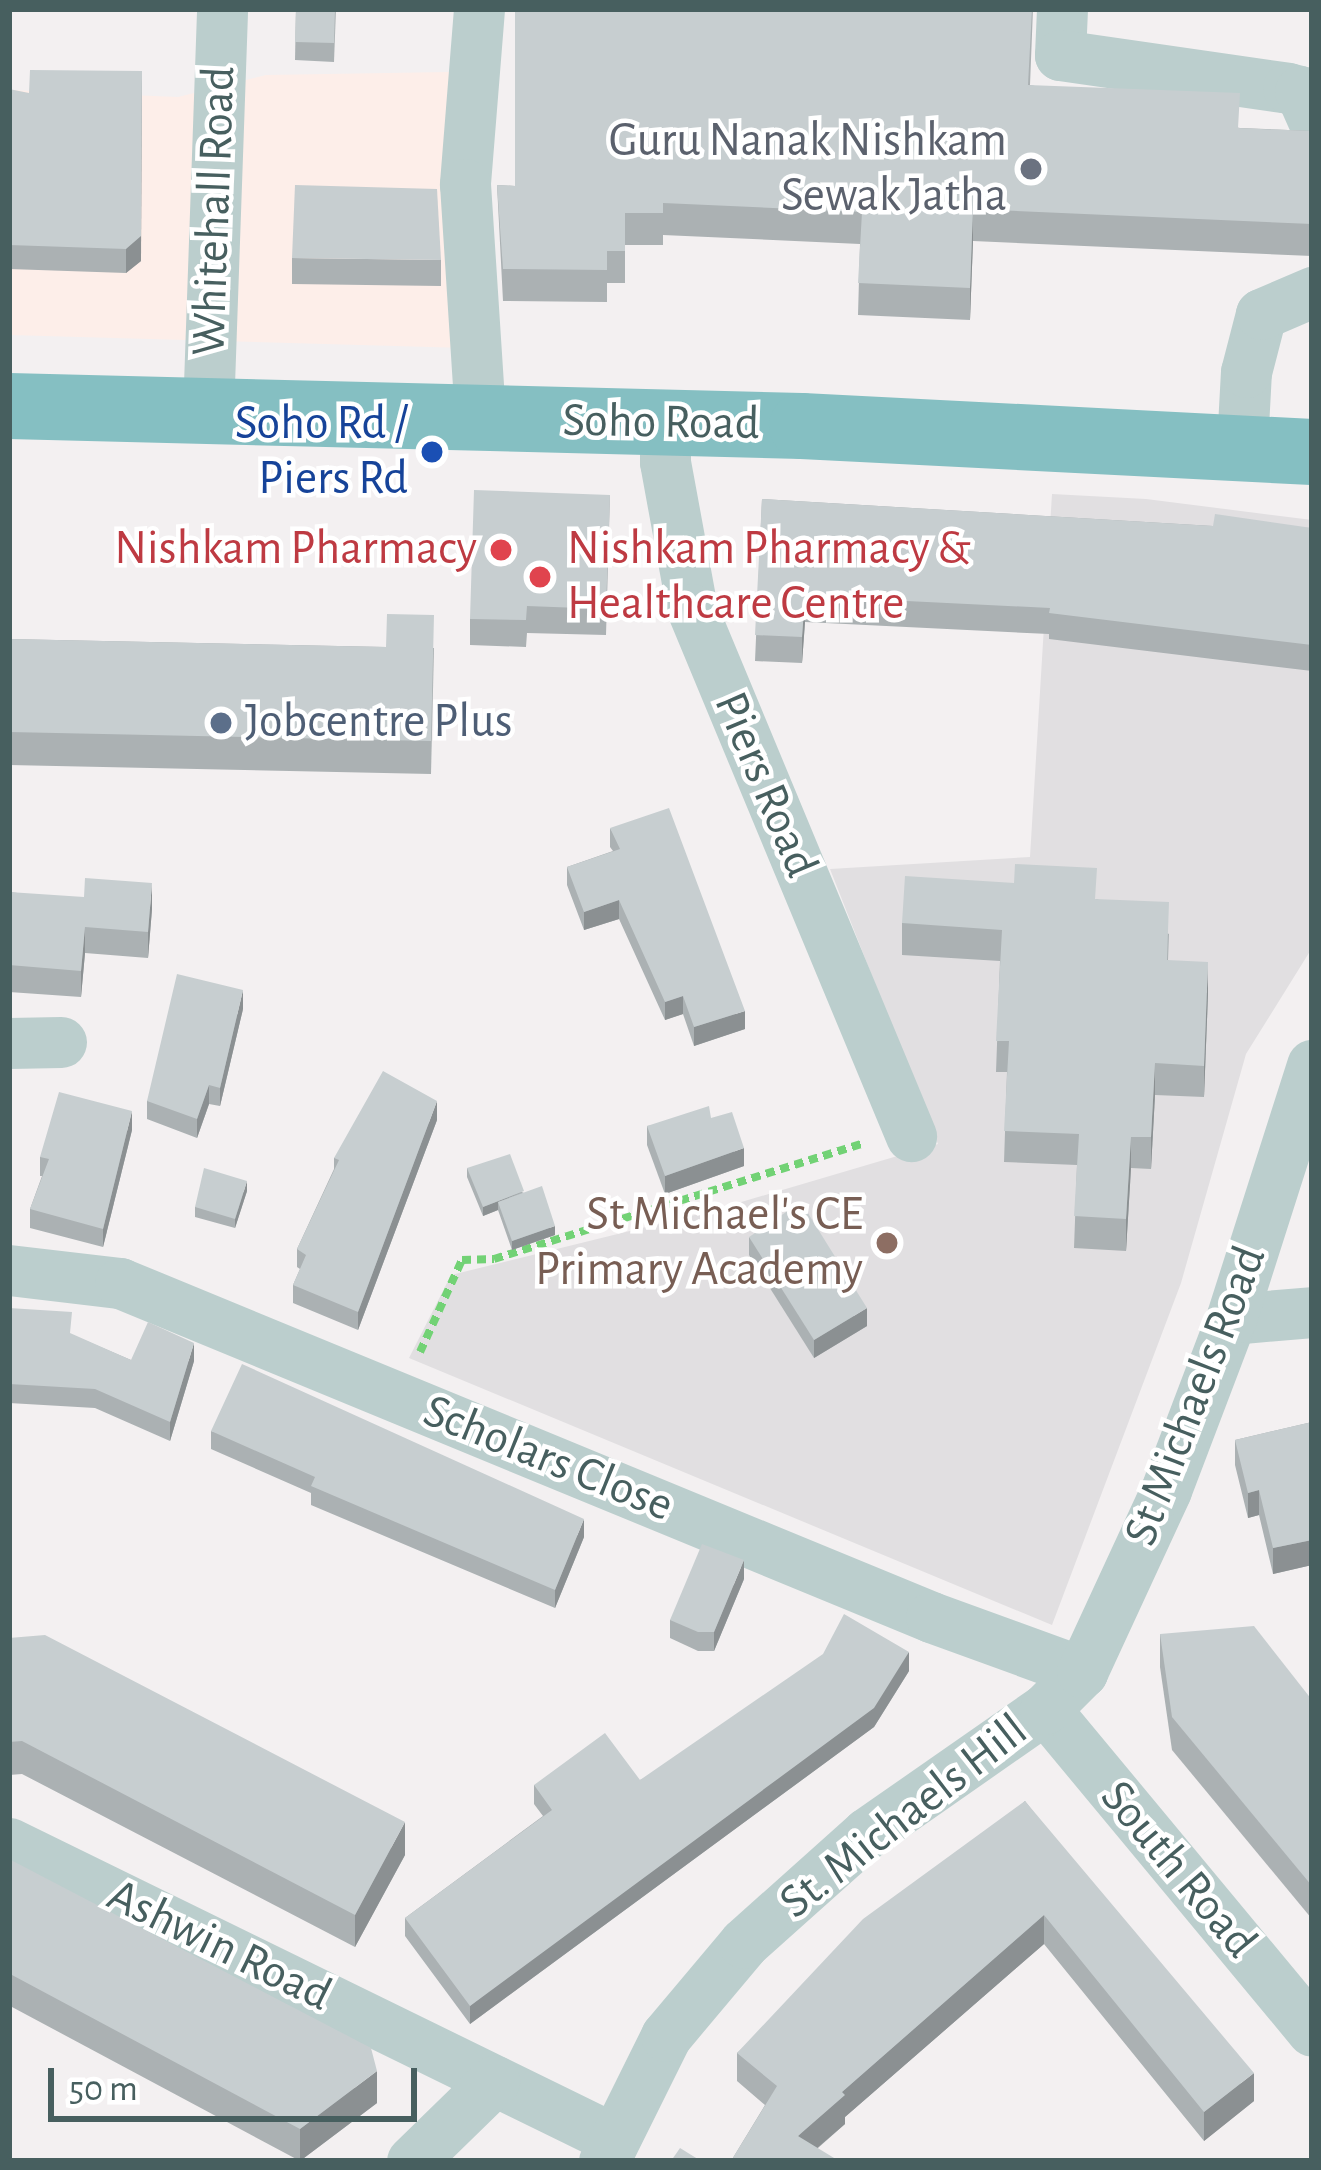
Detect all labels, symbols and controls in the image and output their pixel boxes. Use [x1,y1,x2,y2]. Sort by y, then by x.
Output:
street label: Whitehall Road [181,65,249,357]
place label: Guru Nanak Nishkam Sewak Jatha [609,112,1007,225]
marker: Guru Nanak Nishkam Sewak Jatha [1018,156,1044,182]
street label: Soho Road [562,392,760,454]
place label: Soho Rd / Piers Rd [235,395,408,508]
marker: Soho Rd / Piers Rd [419,439,445,465]
place label: Nishkam Pharmacy & Healthcare Centre [567,520,971,633]
place label: Nishkam Pharmacy [114,521,477,579]
marker: Nishkam Pharmacy [488,537,514,563]
marker: Nishkam Pharmacy & Healthcare Centre [524,561,556,593]
street label: Piers Road [700,684,830,886]
place label: Jobcentre Plus [245,694,512,752]
marker: Jobcentre Plus [208,710,234,736]
place label: St Michael's CE Primary Academy [535,1186,863,1299]
marker: St Michael's CE Primary Academy [874,1230,900,1256]
street label: St Michaels Road [1112,1238,1280,1554]
street label: Scholars Close [415,1383,681,1535]
street label: St. Michaels Hill [769,1702,1039,1932]
street label: South Road [1087,1770,1269,1970]
street label: Ashwin Road [98,1867,340,2025]
scale bar [54,2044,423,2118]
text: 50 m [69,2071,138,2107]

